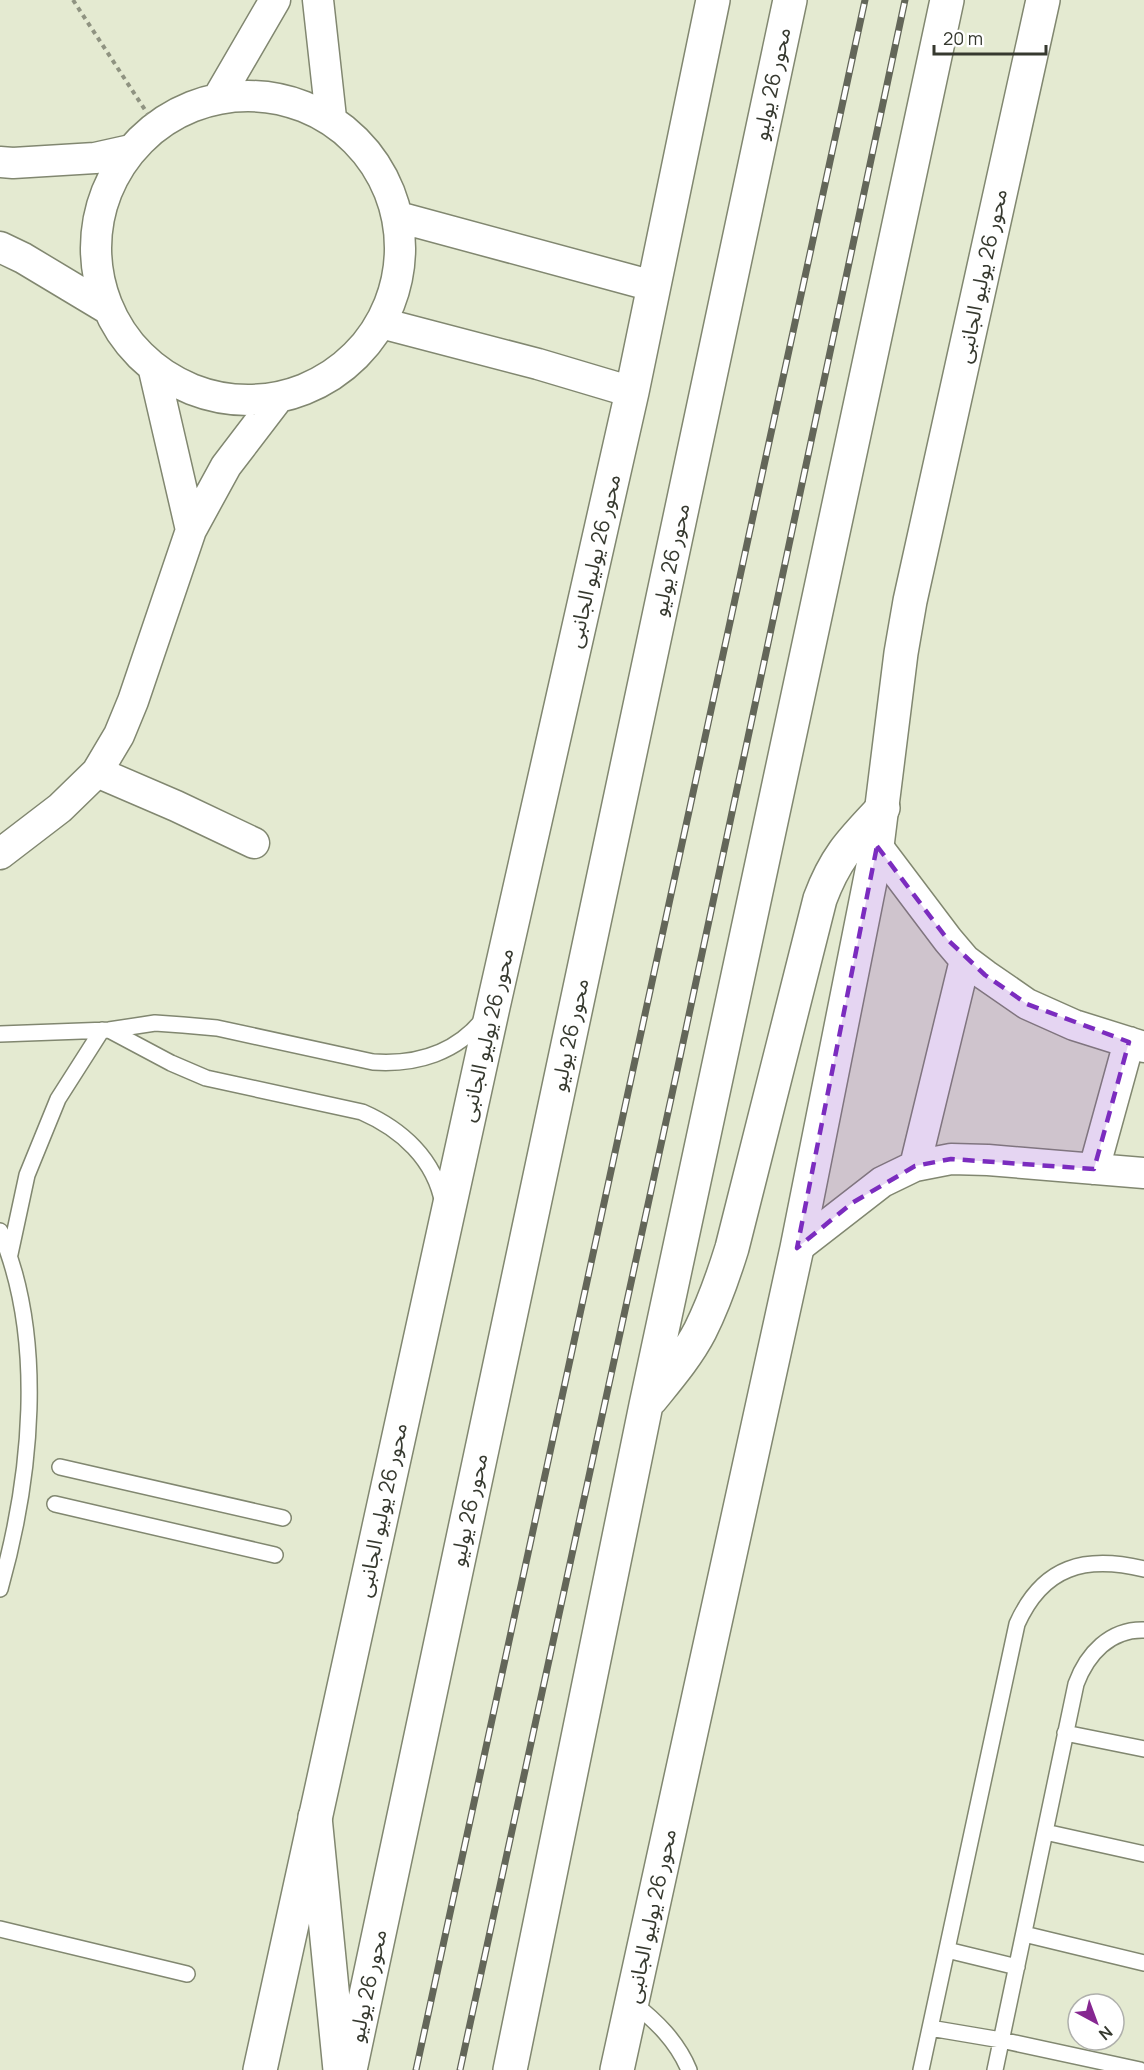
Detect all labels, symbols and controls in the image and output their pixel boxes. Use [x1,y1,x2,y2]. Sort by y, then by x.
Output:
scale bar [934,18,1046,56]
street label: محور 26 يوليو [745,25,797,143]
text: 20 m [943,26,983,50]
street label: محور 26 يوليو الجانبى [949,186,1013,365]
street label: محور 26 يوليو الجانبى [559,471,627,650]
street label: محور 26 يوليو [644,501,696,619]
street label: محور 26 يوليو الجانبى [452,945,520,1124]
street label: محور 26 يوليو [543,976,595,1094]
street label: محور 26 يوليو الجانبى [349,1420,413,1599]
street label: محور 26 يوليو [442,1451,494,1569]
street label: محور 26 يوليو الجانبى [618,1826,682,2005]
street label: محور 26 يوليو [341,1927,393,2045]
north arrow [1066,1992,1126,2052]
text: N [1094,2021,1117,2045]

